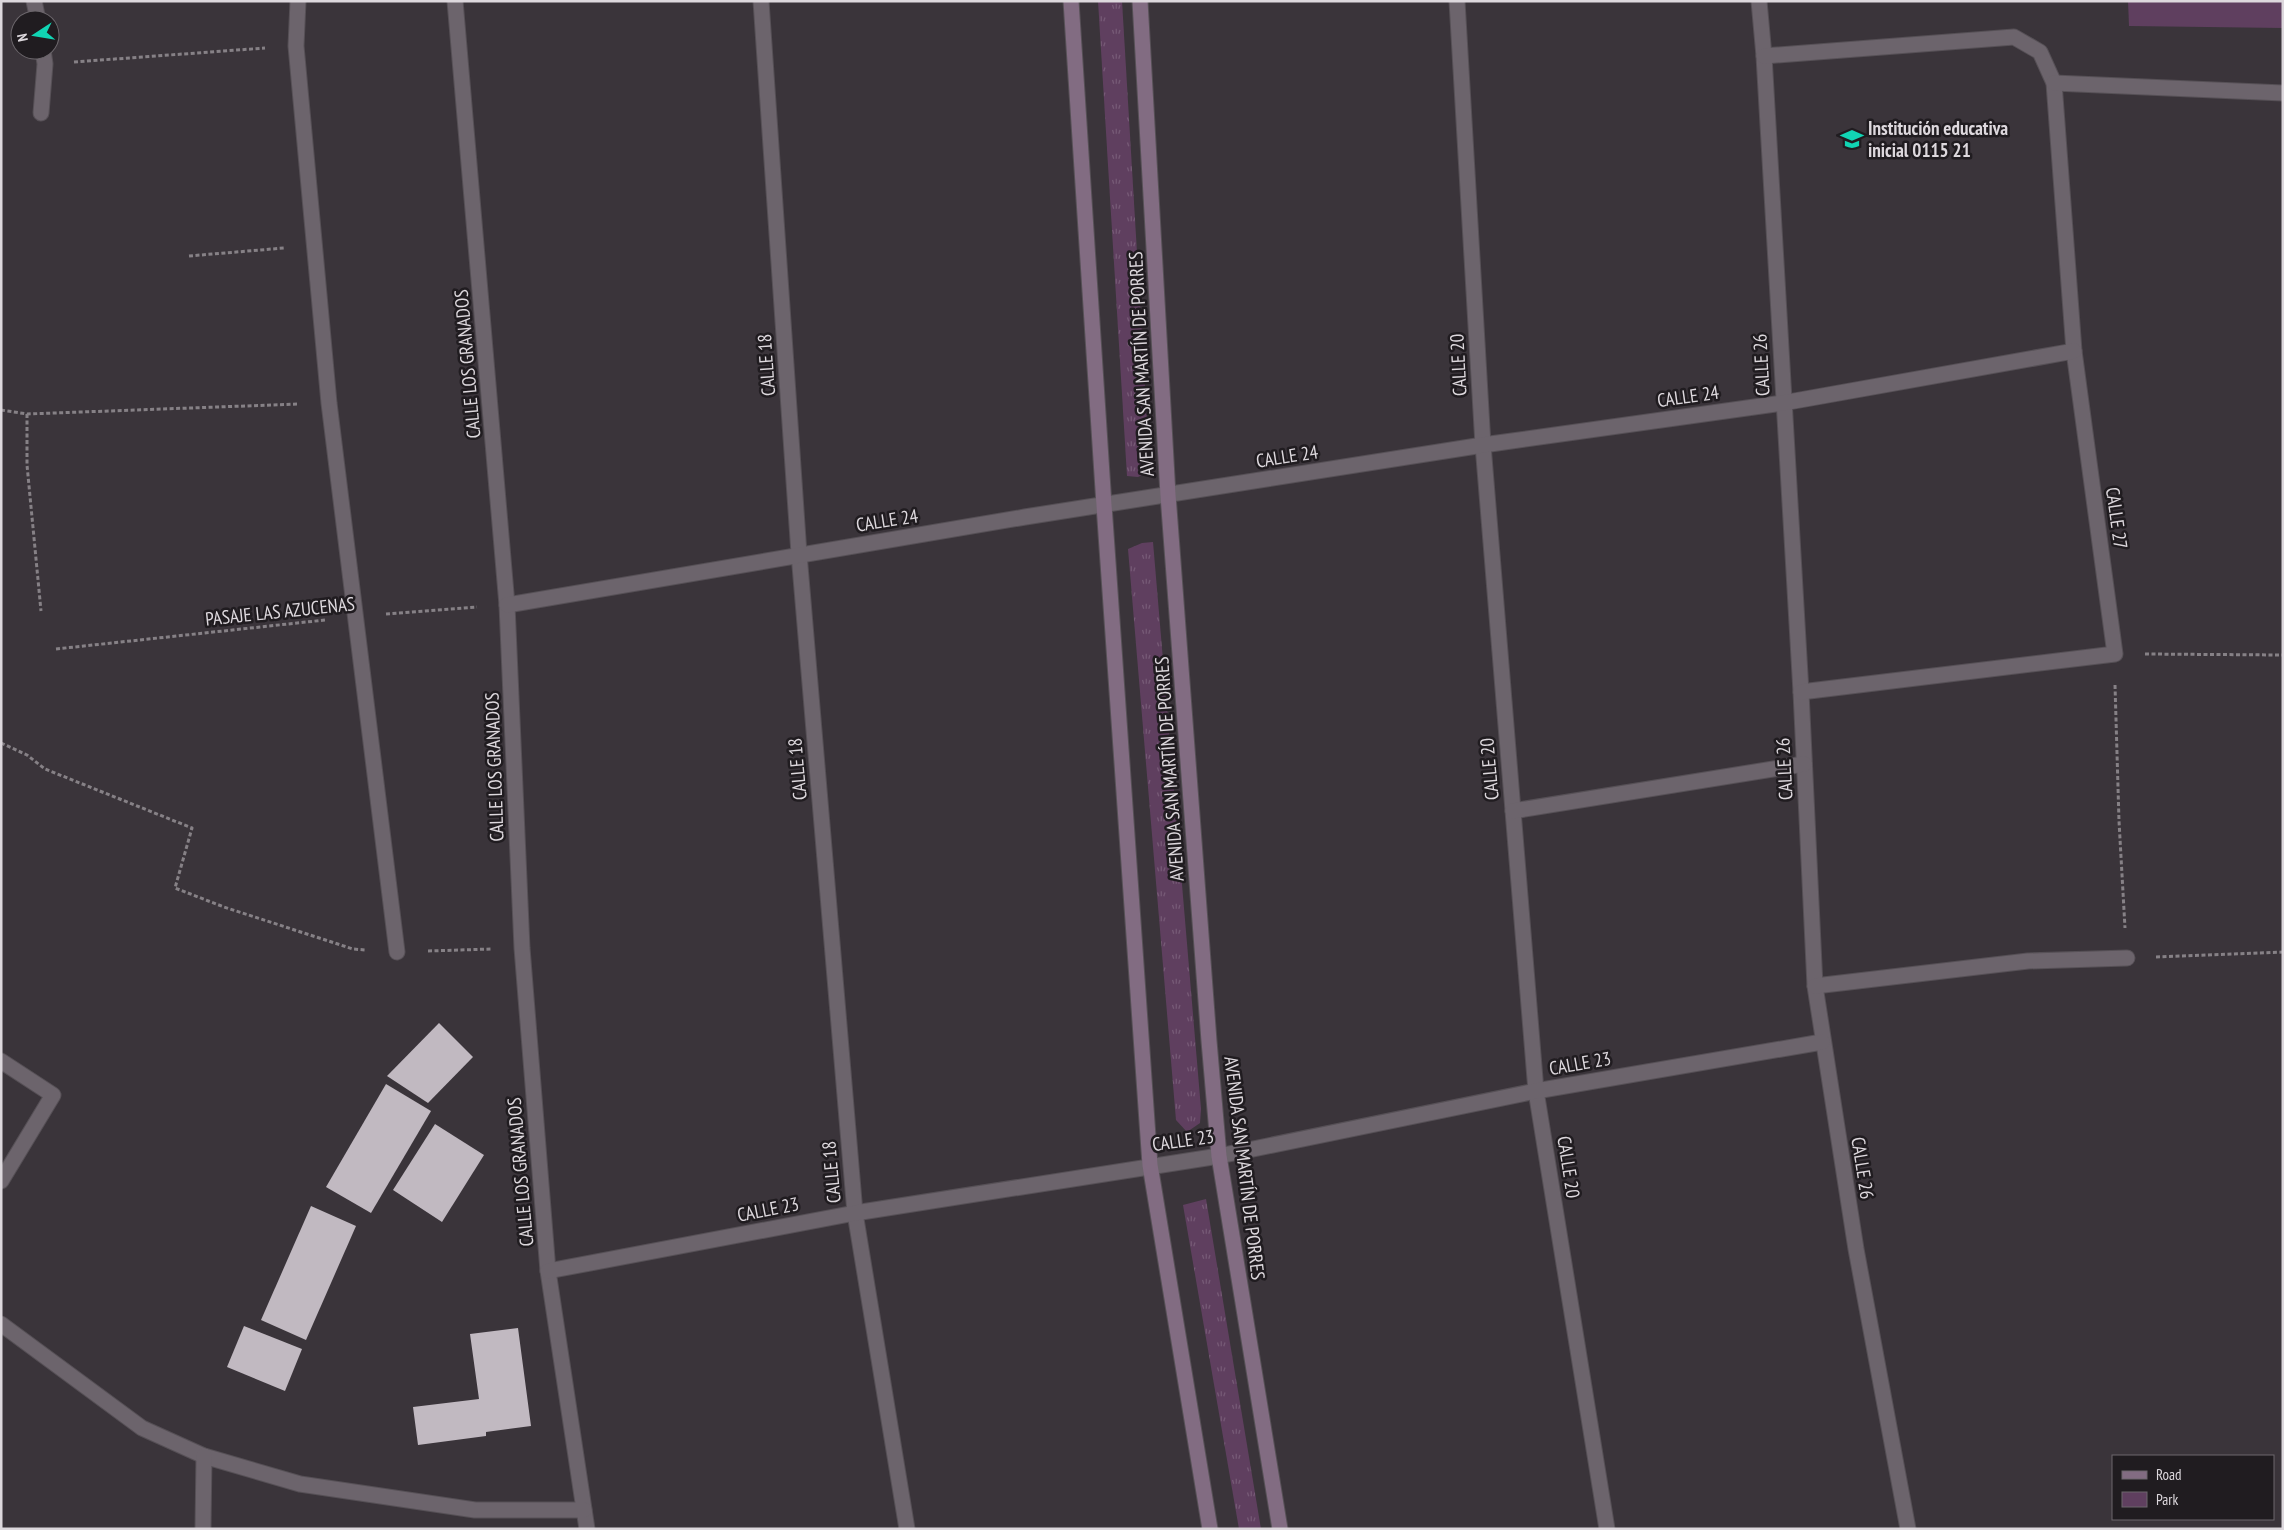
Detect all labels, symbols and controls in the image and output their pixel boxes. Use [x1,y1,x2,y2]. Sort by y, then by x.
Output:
north arrow [10,10,60,60]
text: N [13,32,32,43]
place label: Institución educativa inicial 0115 21 [1868,116,2008,162]
school or university icon: Institución educativa inicial 0115 21 [1839,126,1865,152]
street label: AVENIDA SAN MARTÍN DE PORRES [1123,251,1159,477]
street label: CALLE LOS GRANADOS [449,289,485,439]
street label: CALLE 18 [752,333,780,397]
street label: CALLE 20 [1444,333,1472,397]
street label: CALLE 26 [1747,333,1775,397]
street label: CALLE 24 [1656,380,1721,412]
street label: CALLE 24 [1254,439,1320,473]
street label: CALLE 27 [2101,486,2133,550]
street label: CALLE 24 [854,503,920,537]
street label: PASAJE LAS AZUCENAS [204,591,356,631]
street label: AVENIDA SAN MARTÍN DE PORRES [1149,656,1189,882]
street label: CALLE LOS GRANADOS [479,692,509,842]
street label: CALLE 18 [782,737,812,801]
street label: CALLE 20 [1474,737,1504,801]
street label: CALLE 26 [1770,737,1798,801]
street label: CALLE 23 [1547,1046,1613,1080]
street label: AVENIDA SAN MARTÍN DE PORRES [1219,1055,1271,1281]
street label: CALLE LOS GRANADOS [502,1097,538,1247]
street label: CALLE 23 [1151,1124,1215,1156]
street label: CALLE 20 [1552,1134,1586,1200]
street label: CALLE 26 [1846,1135,1880,1201]
street label: CALLE 18 [816,1140,846,1204]
street label: CALLE 23 [735,1191,801,1227]
legend [2112,1455,2274,1520]
text: Road [2156,1465,2182,1484]
text: Park [2156,1490,2178,1509]

